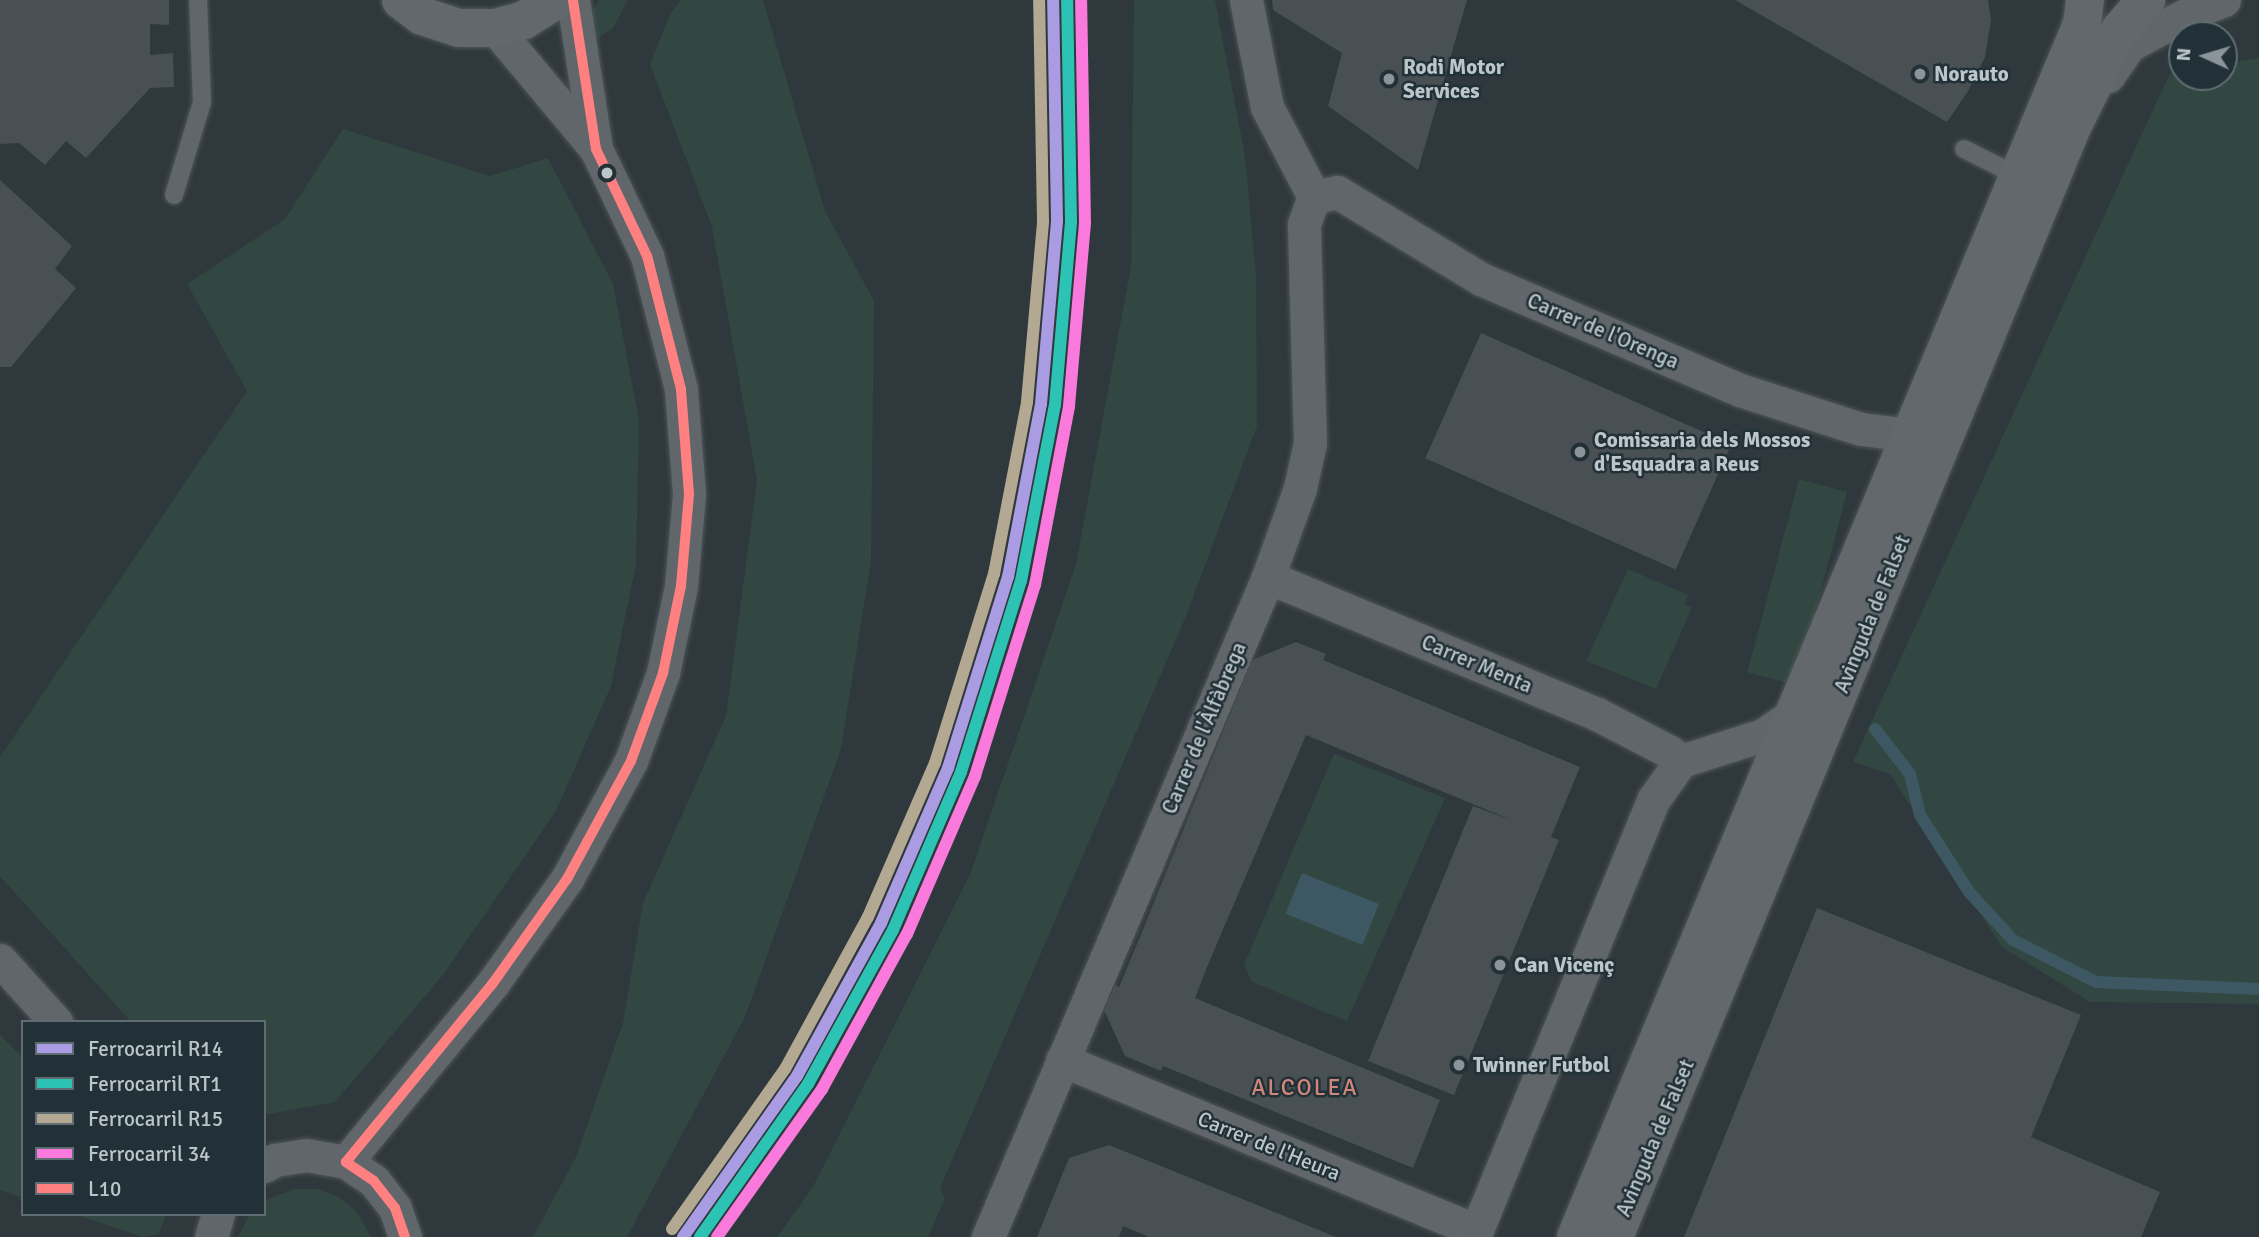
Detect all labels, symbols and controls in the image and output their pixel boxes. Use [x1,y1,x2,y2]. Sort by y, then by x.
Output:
north arrow [2168,21,2238,91]
text: N [2172,47,2196,62]
place label: Rodi Motor Services [1403,54,1504,104]
place label: Norauto [1934,61,2009,87]
marker: Norauto [1912,66,1928,82]
marker: Rodi Motor Services [1381,71,1397,87]
unlabelled marker [600,166,614,180]
street label: Carrer de l'Orenga [1523,288,1683,374]
place label: Comissaria dels Mossos d'Esquadra a Reus [1594,427,1810,477]
marker: Comissaria dels Mossos d'Esquadra a Reus [1572,444,1588,460]
street label: Avinguda de Falset [1829,531,1915,697]
street label: Carrer Menta [1418,629,1536,699]
street label: Carrer de l'Àlfàbrega [1156,638,1252,818]
place label: Can Vicenç [1514,952,1614,978]
marker: Can Vicenç [1492,957,1508,973]
legend [21,1020,266,1216]
text: Ferrocarril R14 [88,1036,223,1062]
place label: Twinner Futbol [1473,1052,1610,1078]
street label: Avinguda de Falset [1611,1056,1699,1220]
marker: Twinner Futbol [1451,1057,1467,1073]
text: Ferrocarril RT1 [88,1071,222,1097]
district label: ALCOLEA [1252,1074,1358,1102]
text: Ferrocarril R15 [88,1106,223,1132]
street label: Carrer de l'Heura [1194,1106,1344,1186]
text: Ferrocarril 34 [88,1141,210,1167]
text: L10 [88,1176,121,1202]

